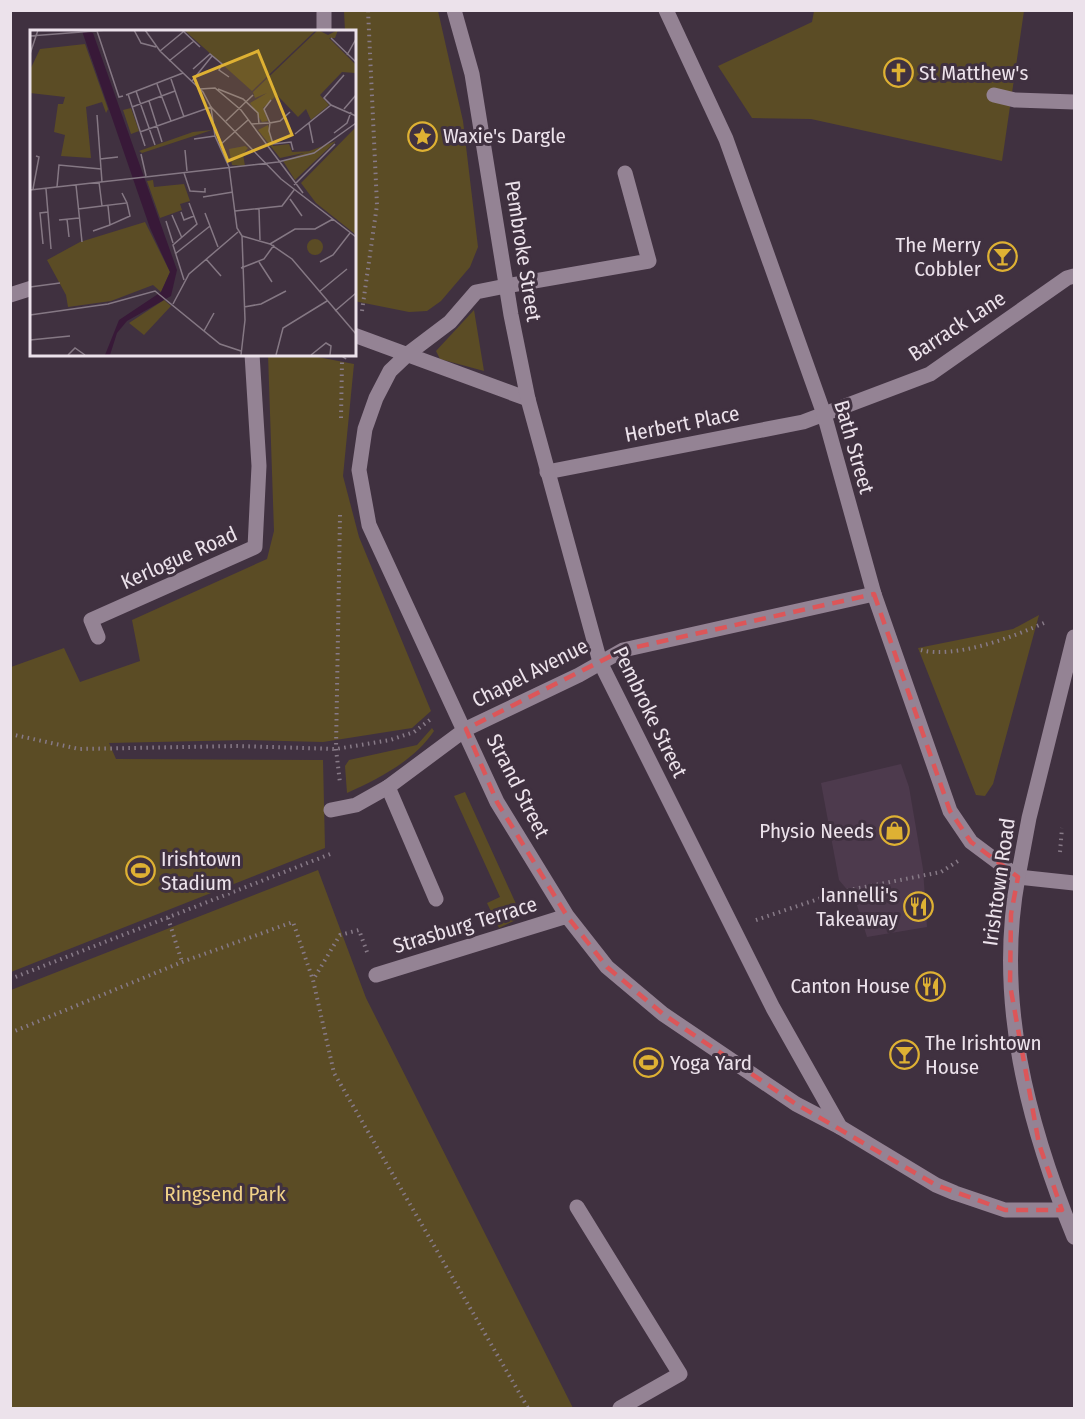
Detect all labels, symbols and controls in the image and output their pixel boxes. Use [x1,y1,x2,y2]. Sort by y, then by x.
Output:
inset map [30,30,356,356]
church icon: St Matthew's [882,57,914,89]
place label: St Matthew's [919,60,1028,86]
place icon: Waxie's Dargle [406,120,438,152]
place label: Waxie's Dargle [443,123,566,149]
street label: Pembroke Street [499,179,547,323]
place label: The Merry Cobbler [896,232,982,282]
bar icon: The Merry Cobbler [986,241,1018,273]
street label: Barrack Lane [904,285,1010,367]
street label: Bath Street [828,397,880,497]
street label: Herbert Place [622,400,742,448]
street label: Kerlogue Road [117,521,241,595]
street label: Chapel Avenue [468,633,592,713]
street label: Pembroke Street [607,642,693,782]
street label: Strand Street [481,730,555,842]
shop icon: Physio Needs [879,815,911,847]
street label: Irishtown Road [977,816,1021,948]
place label: Physio Needs [759,818,874,844]
place label: Irishtown Stadium [161,846,242,896]
sports icon: Irishtown Stadium [124,855,156,887]
place label: Iannelli's Takeaway [816,882,899,932]
street label: Strasburg Terrace [390,891,540,959]
restaurant icon: Iannelli's Takeaway [903,891,935,923]
restaurant icon: Canton House [915,970,947,1002]
place label: Canton House [790,973,910,999]
place label: The Irishtown House [925,1030,1042,1080]
bar icon: The Irishtown House [888,1039,920,1071]
sports icon: Yoga Yard [633,1047,665,1079]
place label: Yoga Yard [670,1050,752,1076]
park label: Ringsend Park [164,1181,286,1207]

